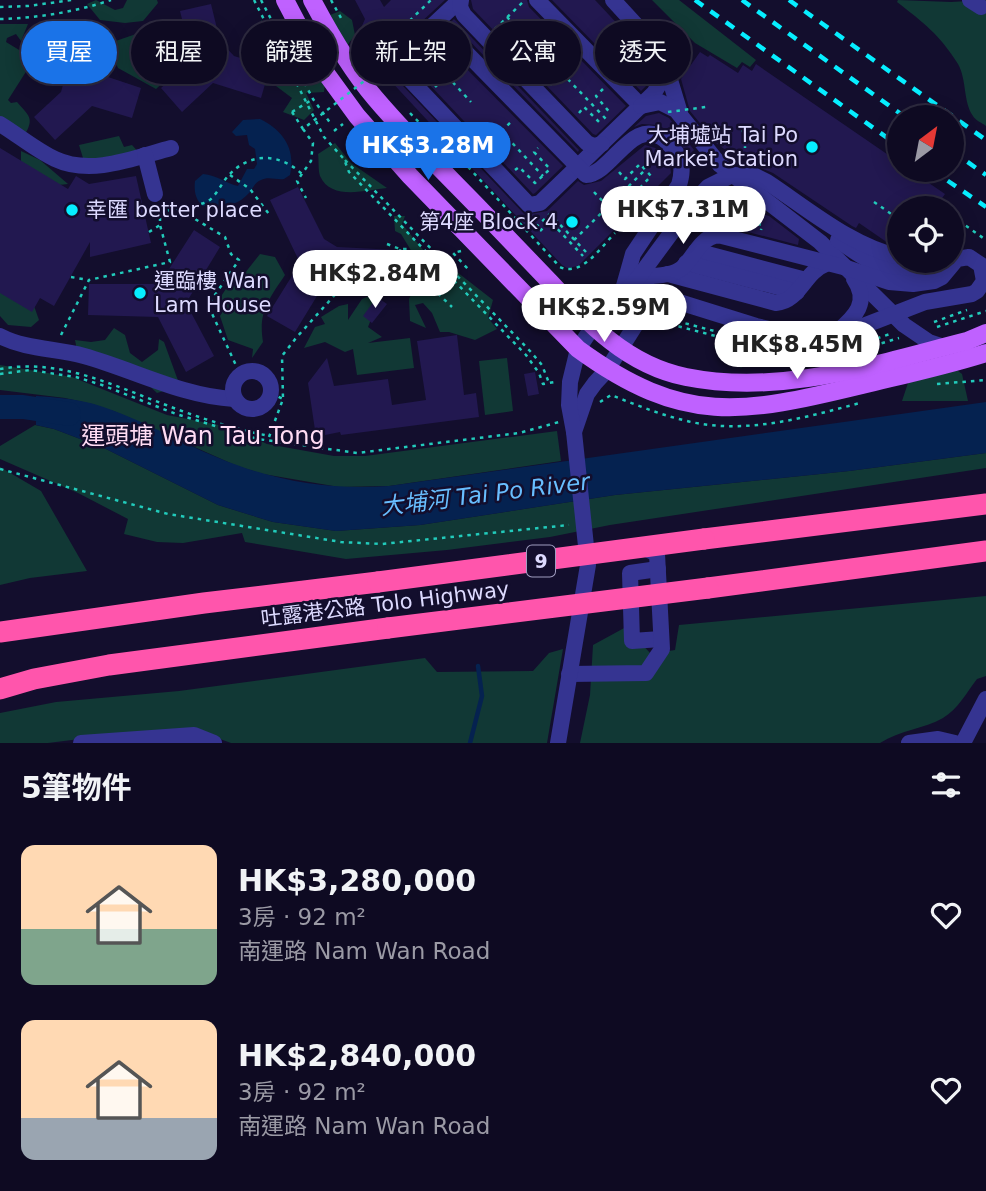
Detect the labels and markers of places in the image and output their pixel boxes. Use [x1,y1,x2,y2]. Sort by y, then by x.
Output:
pin: HK$3.28M [356,122,500,182]
place label: 大埔墟站 Tai Po Market Station [644,123,798,171]
marker: 大埔墟站 Tai Po Market Station [804,139,820,155]
pin: HK$7.31M [611,187,755,246]
place label: 幸匯 better place [86,198,262,222]
marker: 幸匯 better place [64,202,80,218]
place label: 第4座 Block 4 [419,210,558,234]
marker: 第4座 Block 4 [564,214,580,230]
pin: HK$2.84M [303,250,447,310]
place label: 運臨樓 Wan Lam House [154,269,272,317]
pin: HK$2.59M [532,284,676,344]
marker: 運臨樓 Wan Lam House [132,285,148,301]
pin: HK$8.45M [725,322,869,381]

